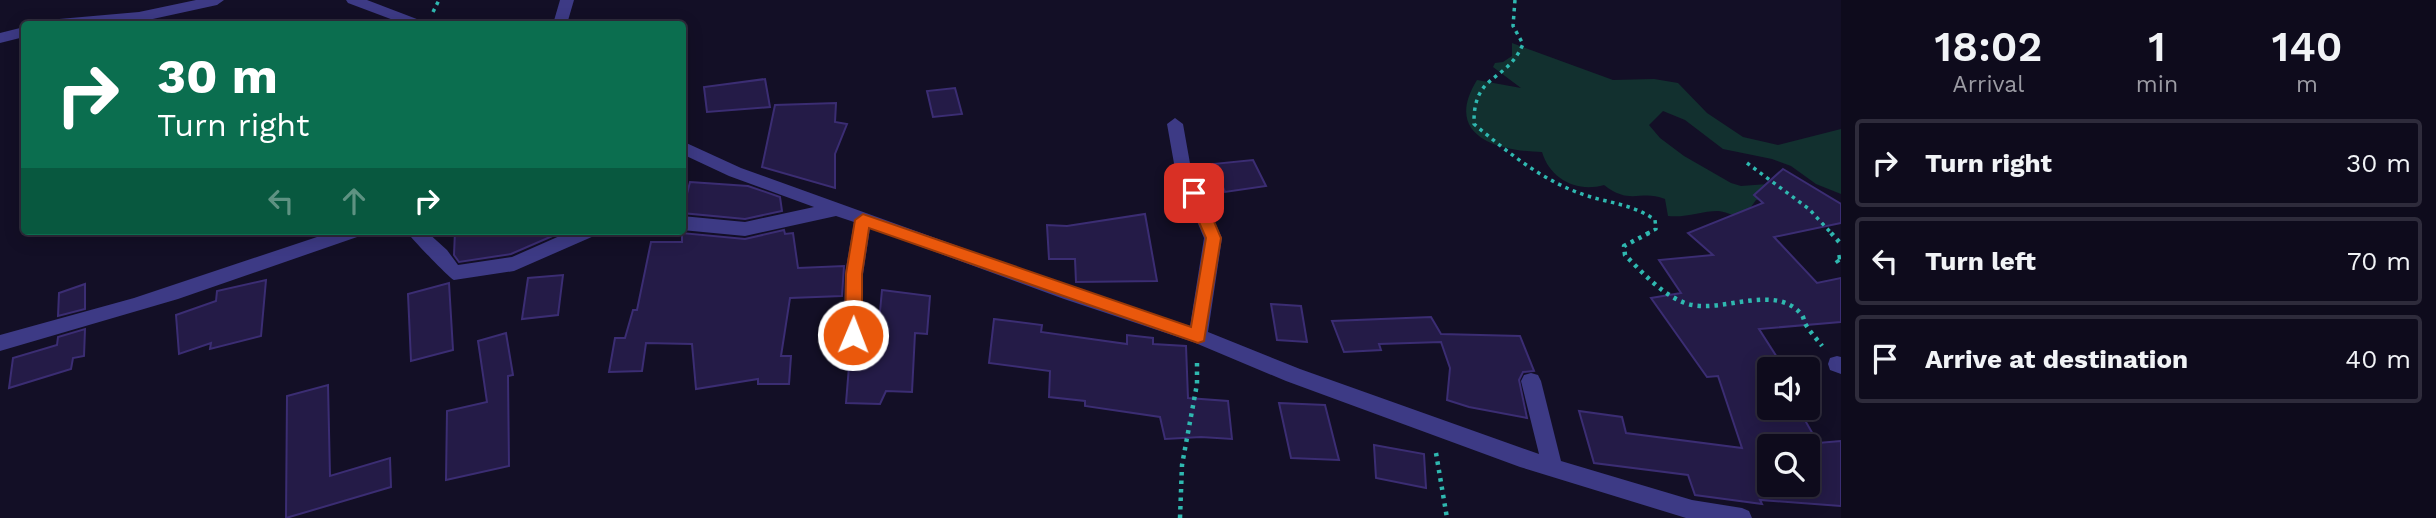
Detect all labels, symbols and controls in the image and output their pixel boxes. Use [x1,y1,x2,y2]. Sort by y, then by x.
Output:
text: 18:02 [1935,22,2042,71]
text: 1 [2148,22,2166,71]
text: 140 [2272,22,2342,71]
text: 30 m [157,47,278,105]
icon: right [42,49,133,140]
text: Arrival [1953,71,2024,98]
text: min [2136,71,2178,98]
text: m [2296,71,2318,98]
text: Turn right [157,106,309,144]
icon: right [1866,144,1904,182]
text: Turn right [1925,148,2052,178]
text: 30 m [2346,148,2411,178]
pin [1164,163,1224,223]
icon: arrive [1175,174,1213,212]
icon: left [262,182,300,220]
icon: ahead [335,182,373,220]
icon: right [408,182,446,220]
icon: left [1866,242,1904,280]
text: Turn left [1925,246,2036,276]
text: 70 m [2347,246,2411,276]
position arrow [816,298,890,372]
icon: arrive [1866,340,1904,378]
text: Arrive at destination [1925,344,2188,374]
text: 40 m [2345,344,2411,374]
map controls [1757,357,1820,497]
button: sound [1757,357,1820,420]
button: search [1757,434,1820,497]

